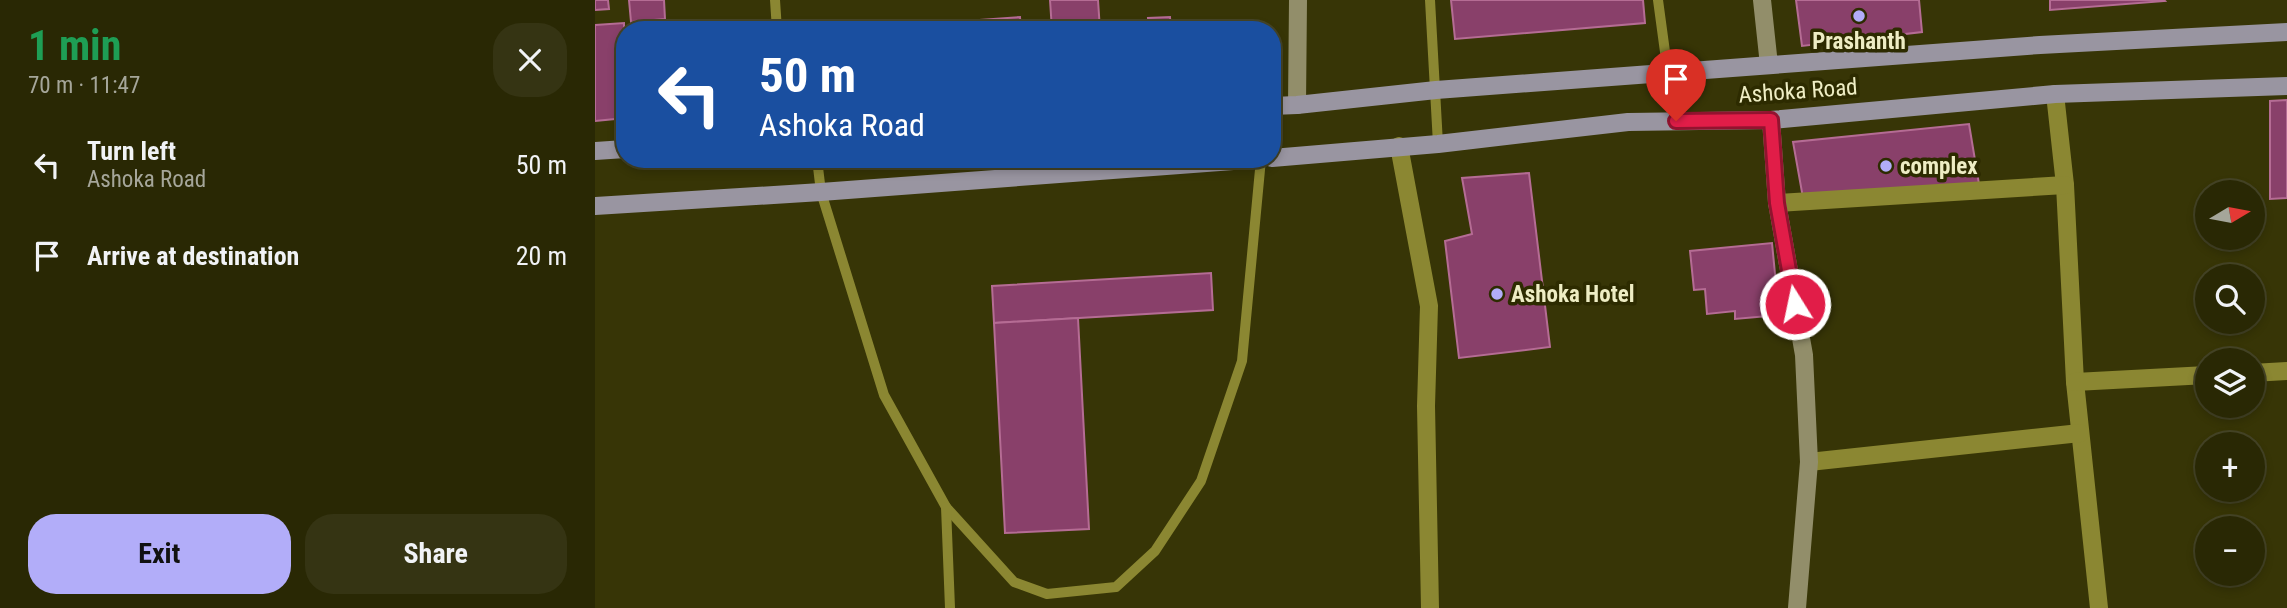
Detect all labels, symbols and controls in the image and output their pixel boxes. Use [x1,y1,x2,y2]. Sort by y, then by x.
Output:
marker: Prashanth [1851,8,1867,24]
text: 1 min [28,21,121,70]
button: close [493,23,567,97]
place label: Prashanth [1812,28,1906,55]
text: 50 m [759,47,856,104]
icon: left [644,49,735,140]
pin [1646,49,1706,121]
icon: arrive [1657,60,1695,98]
text: 70 m · 11:47 [28,72,140,99]
street label: Ashoka Road [1738,73,1858,109]
text: Ashoka Road [759,106,925,144]
text: Turn left [87,136,176,166]
icon: left [28,146,66,184]
text: 50 m [516,150,567,180]
place label: complex [1900,153,1978,180]
marker: complex [1878,158,1894,174]
text: Ashoka Road [87,166,206,193]
north arrow [2195,180,2265,250]
map controls [2195,180,2265,586]
icon: arrive [28,237,66,275]
text: Arrive at destination [87,241,299,271]
text: 20 m [516,241,567,271]
button: search [2195,264,2265,334]
position arrow [1758,267,1832,341]
place label: Ashoka Hotel [1511,281,1635,308]
marker: Ashoka Hotel [1489,286,1505,302]
button: layers [2195,348,2265,418]
button: + [2195,432,2265,502]
button: Exit [28,514,291,594]
button: Share [305,514,567,594]
button: − [2195,516,2265,586]

